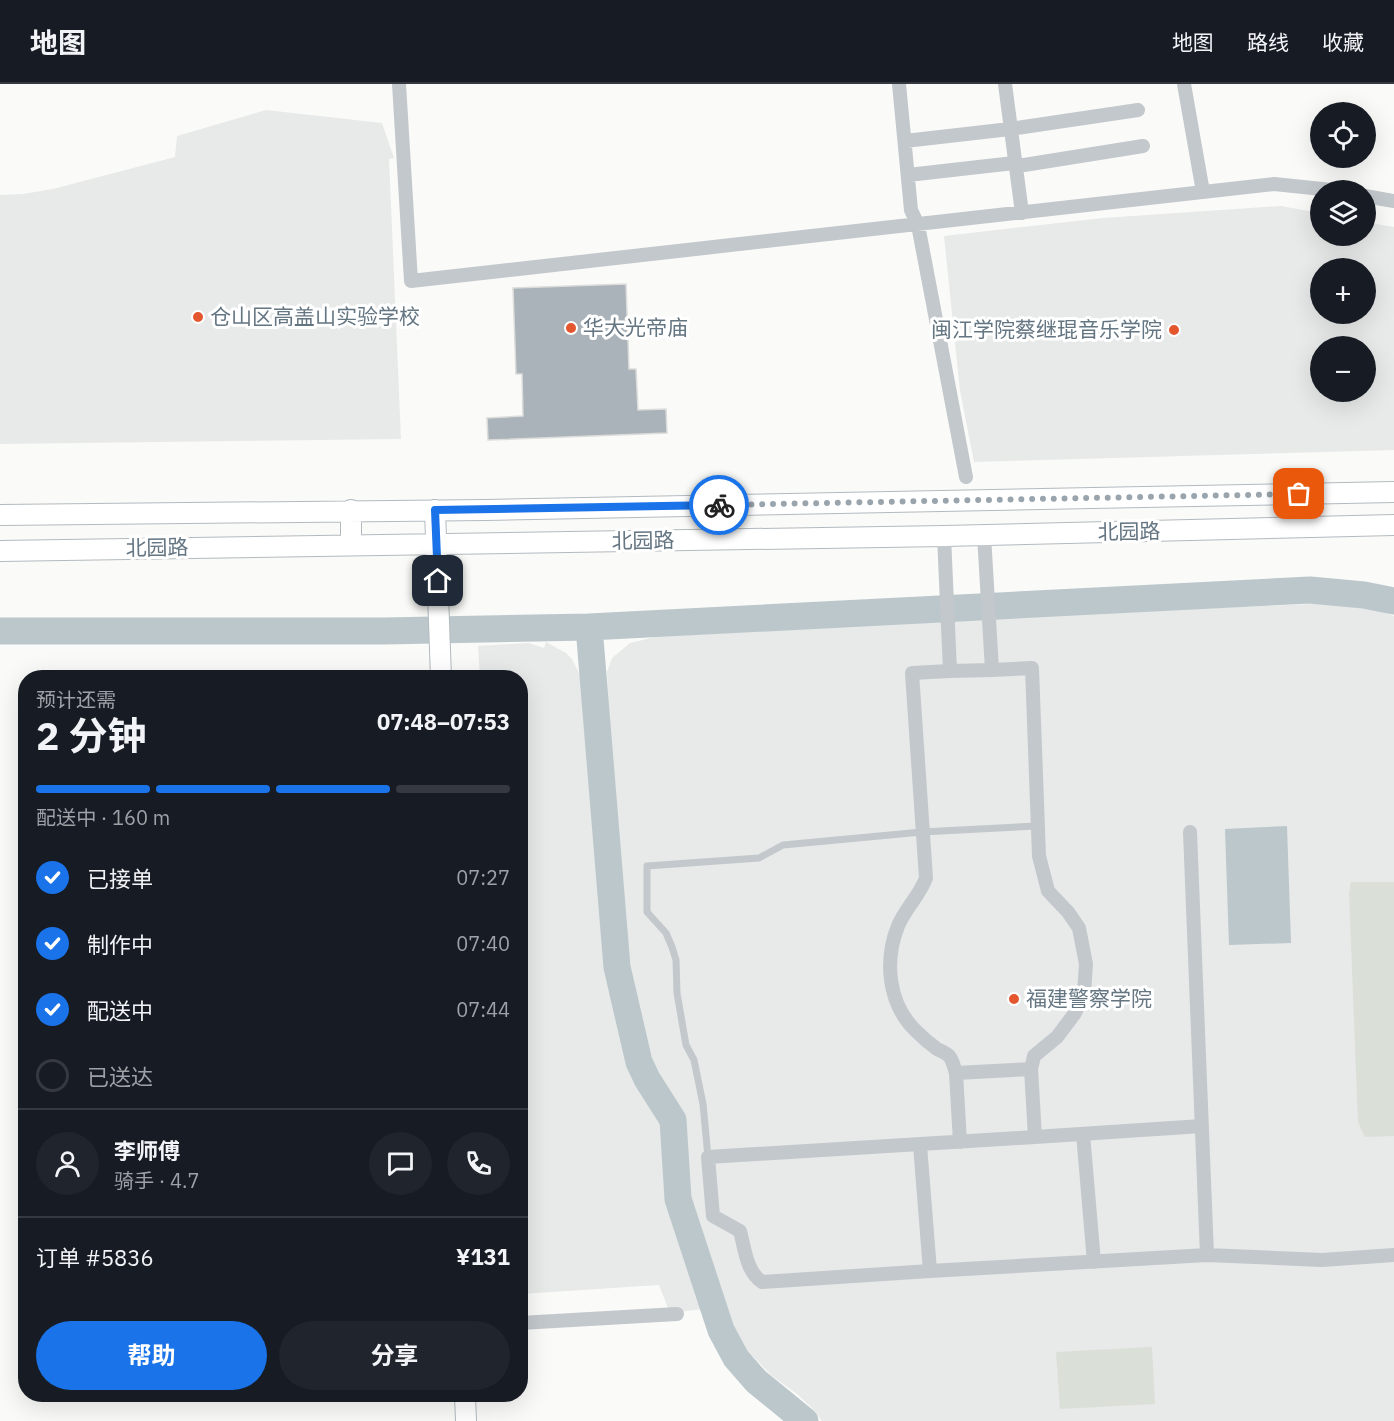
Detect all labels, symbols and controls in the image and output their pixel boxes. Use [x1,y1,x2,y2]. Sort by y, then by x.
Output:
text: 地图 [30,24,86,61]
text: 地图 [1172,28,1214,56]
text: 路线 [1247,28,1289,56]
text: 收藏 [1322,28,1364,56]
map controls [1310,102,1376,402]
button: locate [1310,102,1376,168]
button: layers [1310,180,1376,246]
button: + [1310,258,1376,324]
place label: 仓山区高盖山实验学校 [210,302,420,330]
marker: 仓山区高盖山实验学校 [191,310,205,324]
place label: 华大光帝庙 [583,313,688,341]
place label: 闽江学院蔡继琨音乐学院 [931,315,1162,343]
marker: 华大光帝庙 [564,321,578,335]
marker: 闽江学院蔡继琨音乐学院 [1167,323,1181,337]
button: − [1310,336,1376,402]
pin [1273,468,1324,519]
courier [689,475,749,535]
icon: bag [1282,477,1315,510]
icon: bike [703,489,736,522]
street label: 北园路 [1097,516,1161,546]
street label: 北园路 [611,525,675,555]
street label: 北园路 [125,532,189,562]
pin [412,555,463,606]
icon: home [421,564,454,597]
text: 预计还需 [36,686,116,713]
text: 07:48–07:53 [377,707,510,736]
text: 2 分钟 [36,710,147,761]
text: 配送中 · 160 m [36,804,170,831]
icon: check [36,861,69,894]
text: 已接单 [87,864,153,893]
text: 07:27 [456,864,510,891]
icon: check [36,927,69,960]
text: 制作中 [87,930,153,959]
text: 07:40 [456,930,510,957]
place label: 福建警察学院 [1026,984,1152,1012]
marker: 福建警察学院 [1007,992,1021,1006]
icon: check [36,993,69,1026]
text: 配送中 [87,996,153,1025]
text: 07:44 [456,996,510,1023]
text: 已送达 [87,1062,153,1091]
button: person [36,1132,99,1195]
button: chat [369,1132,432,1195]
button: phone [447,1132,510,1195]
text: 李师傅 [114,1136,180,1165]
text: 骑手 · 4.7 [114,1167,199,1194]
text: ¥131 [456,1242,510,1271]
text: 订单 #5836 [36,1243,154,1272]
button: 帮助 [36,1321,267,1390]
button: 分享 [279,1321,510,1390]

